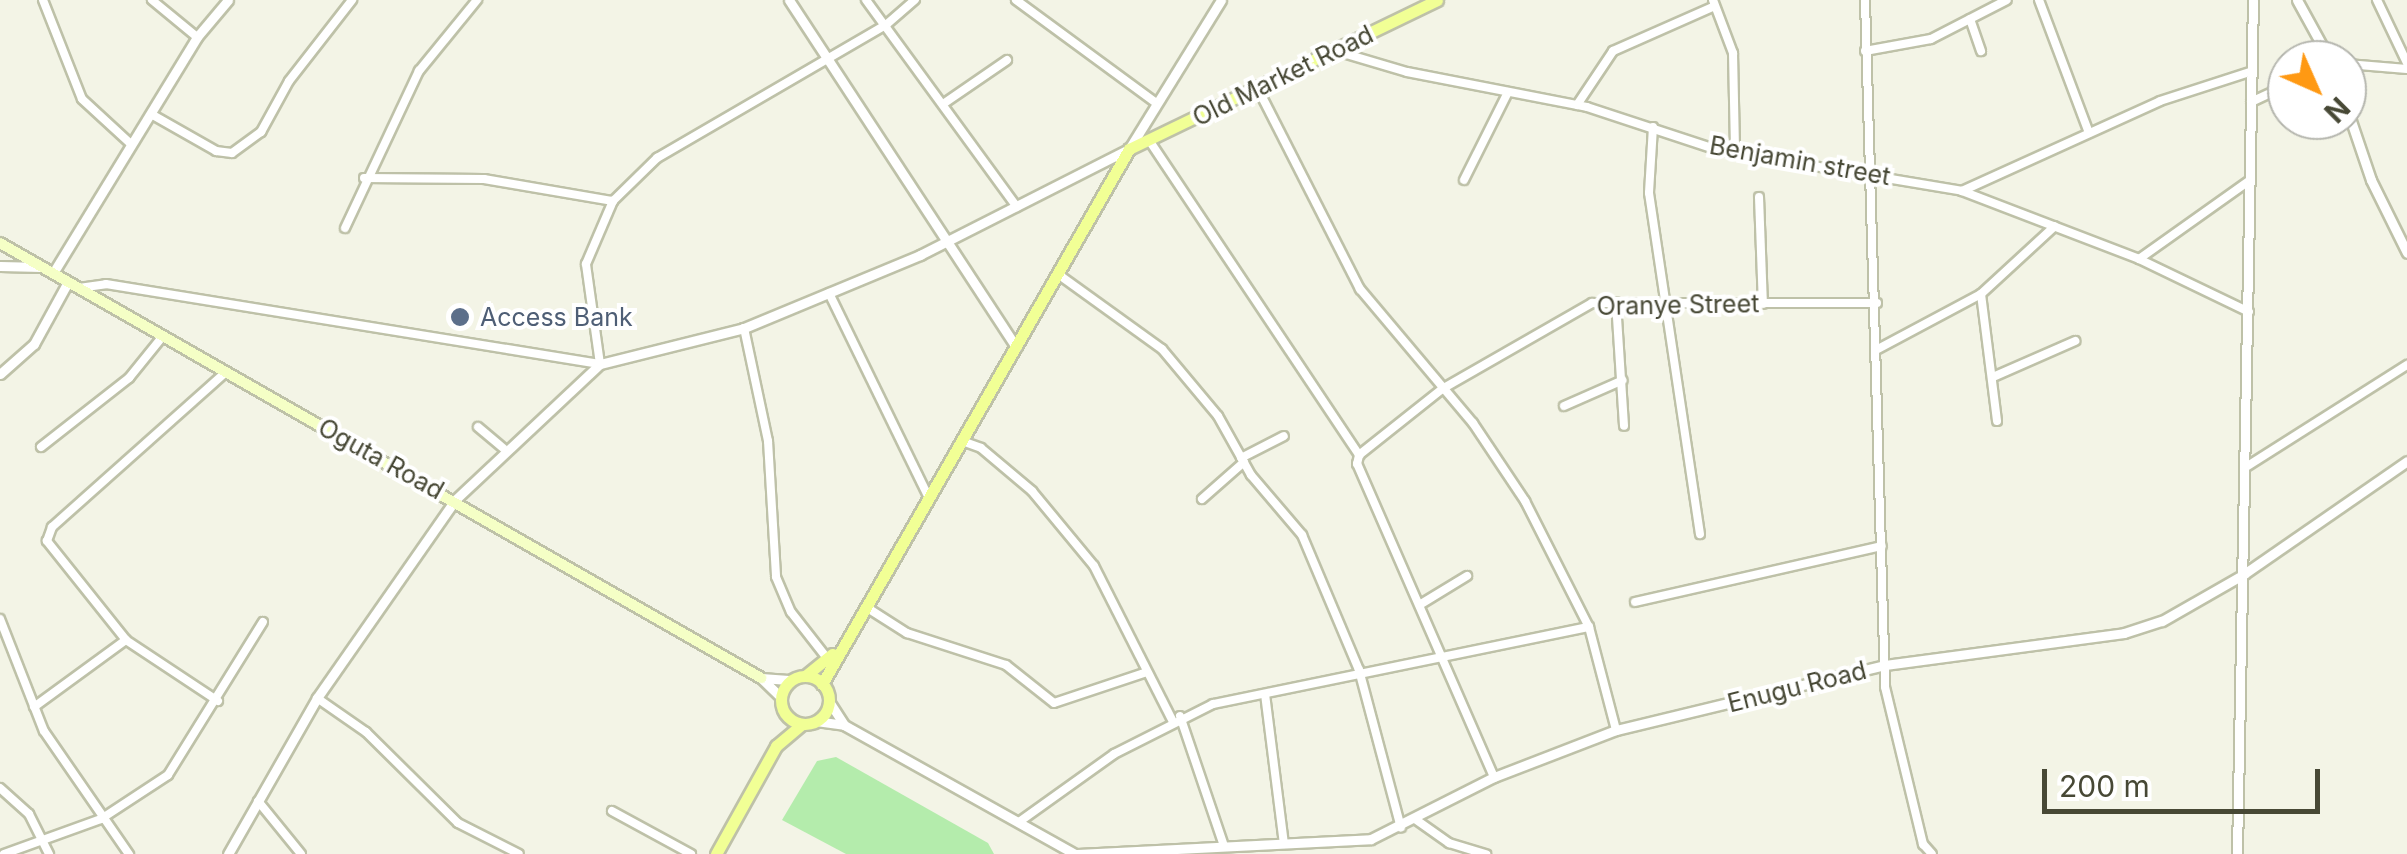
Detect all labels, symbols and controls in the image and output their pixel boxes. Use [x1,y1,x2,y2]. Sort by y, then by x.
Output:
street label: Old Market Road [1188,19,1378,133]
north arrow [2267,40,2367,140]
text: N [2317,90,2356,129]
street label: Benjamin street [1707,130,1893,192]
street label: Oranye Street [1596,289,1760,321]
place label: Access Bank [480,302,633,332]
marker: Access Bank [449,306,471,328]
street label: Oguta Road [313,412,449,506]
street label: Enugu Road [1724,655,1870,719]
scale bar [2047,749,2324,811]
text: 200 m [2059,768,2150,804]

